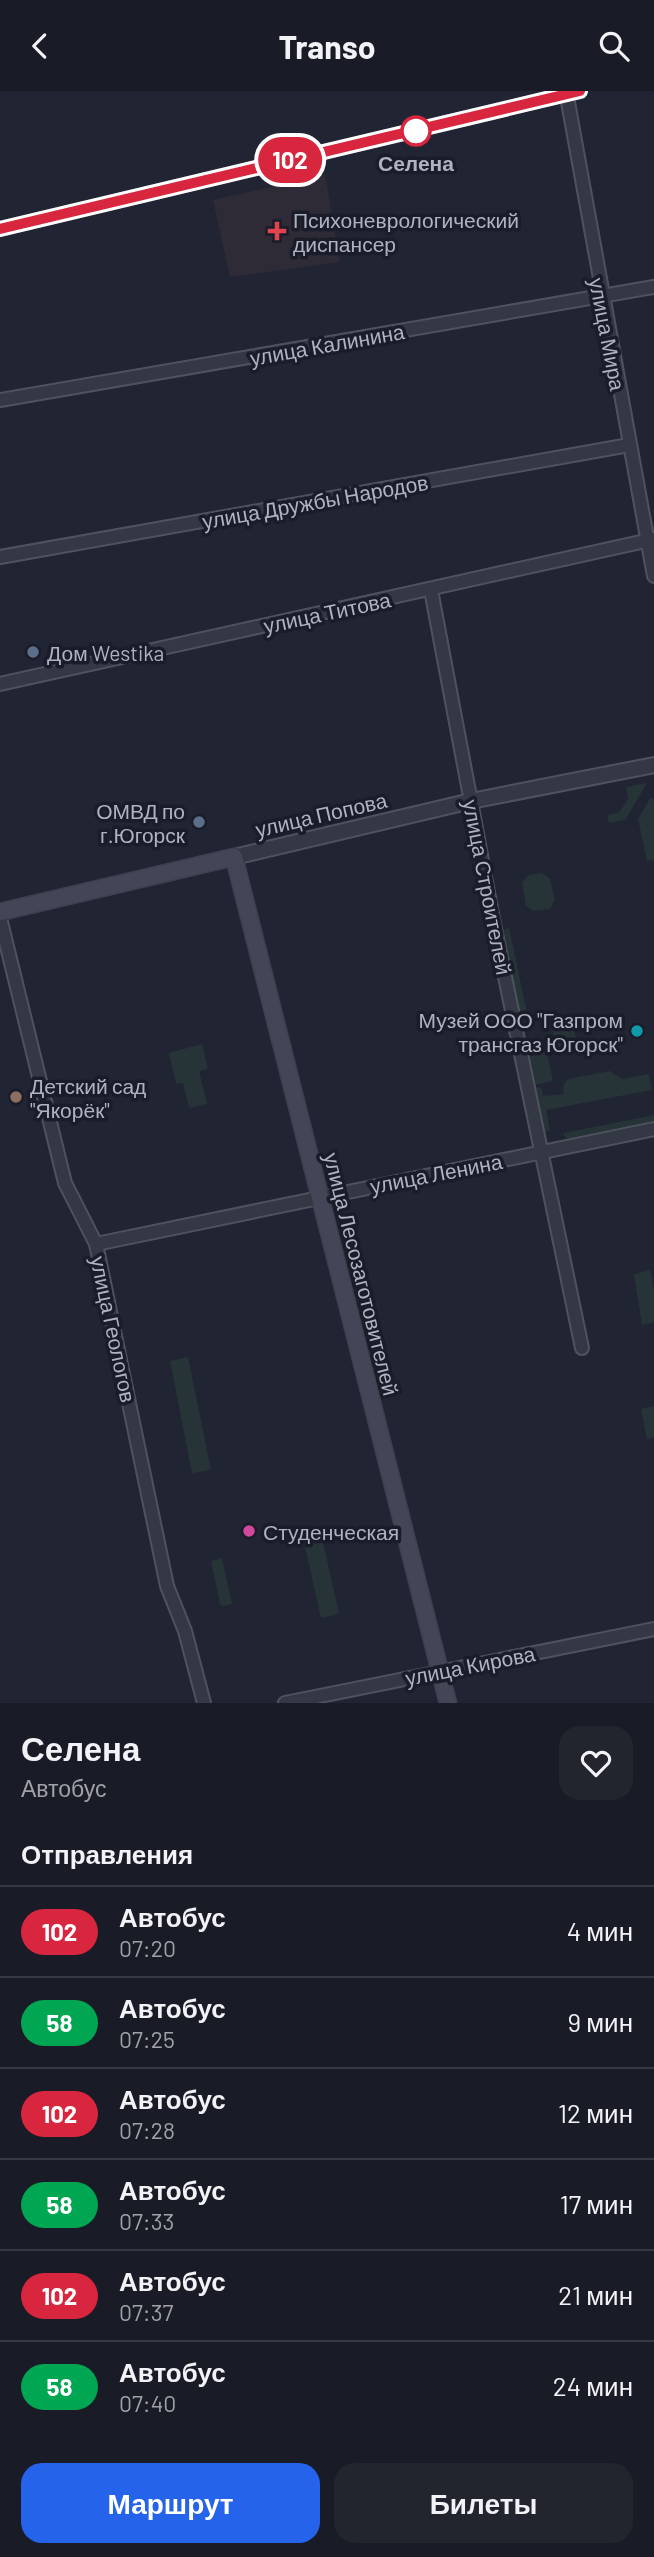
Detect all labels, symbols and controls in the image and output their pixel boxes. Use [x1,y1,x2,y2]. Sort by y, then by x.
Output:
icon: back [21,27,59,65]
text: Transo [278,27,376,65]
icon: search [595,27,633,65]
marker: Селена [401,116,431,146]
line badge: 102 [250,137,330,183]
text: 102 [272,145,308,174]
place label: Селена [378,150,454,175]
place label: Психоневрологический диспансер [293,207,519,256]
marker: Психоневрологический диспансер [267,221,287,241]
street label: улица Мира [585,275,631,393]
street label: улица Калинина [248,318,407,370]
street label: улица Дружбы Народов [200,469,430,533]
street label: улица Титова [261,586,393,638]
place label: Дом Westika [47,640,164,665]
marker: Дом Westika [25,644,41,660]
street label: улица Попова [253,787,390,841]
street label: улица Строителей [459,797,517,977]
place label: ОМВД по г.Югорск [96,798,186,847]
marker: ОМВД по г.Югорск [191,814,207,830]
place label: Музей ООО "Газпром трансгаз Югорск" [419,1007,623,1056]
marker: Музей ООО "Газпром трансгаз Югорск" [629,1023,645,1039]
place label: Детский сад "Якорёк" [30,1073,146,1122]
marker: Детский сад "Якорёк" [8,1089,24,1105]
street label: улица Ленина [368,1148,504,1198]
street label: улица Лесозаготовителей [320,1150,404,1398]
street label: улица Геологов [86,1254,142,1404]
place label: Студенческая [263,1519,399,1544]
marker: Студенческая [241,1523,257,1539]
street label: улица Кирова [403,1640,537,1690]
button: heart [559,1726,633,1800]
text: Селена [21,1728,140,1768]
text: Автобус [21,1774,107,1802]
text: Отправления [21,1838,193,1869]
text: Автобус [119,1901,226,1932]
text: 4 мин [567,1915,633,1946]
text: 102 [42,1917,77,1946]
text: 07:20 [119,1934,176,1962]
text: Автобус [119,1992,226,2023]
text: 9 мин [567,2006,633,2037]
text: 58 [47,2008,72,2037]
text: 07:25 [119,2025,175,2053]
text: Автобус [119,2083,226,2114]
text: 12 мин [558,2097,633,2128]
text: 102 [42,2099,77,2128]
text: 07:28 [119,2116,175,2144]
text: Автобус [119,2174,226,2205]
text: 17 мин [560,2188,633,2219]
text: 58 [47,2190,72,2219]
text: 07:33 [119,2207,174,2235]
text: Автобус [119,2265,226,2296]
text: 21 мин [558,2279,633,2310]
text: 102 [42,2281,77,2310]
text: 07:37 [119,2298,173,2326]
text: Автобус [119,2356,226,2387]
text: 24 мин [553,2370,633,2401]
text: 58 [47,2372,72,2401]
text: 07:40 [119,2389,176,2417]
button: Маршрут [21,2463,320,2543]
button: Билеты [334,2463,633,2543]

